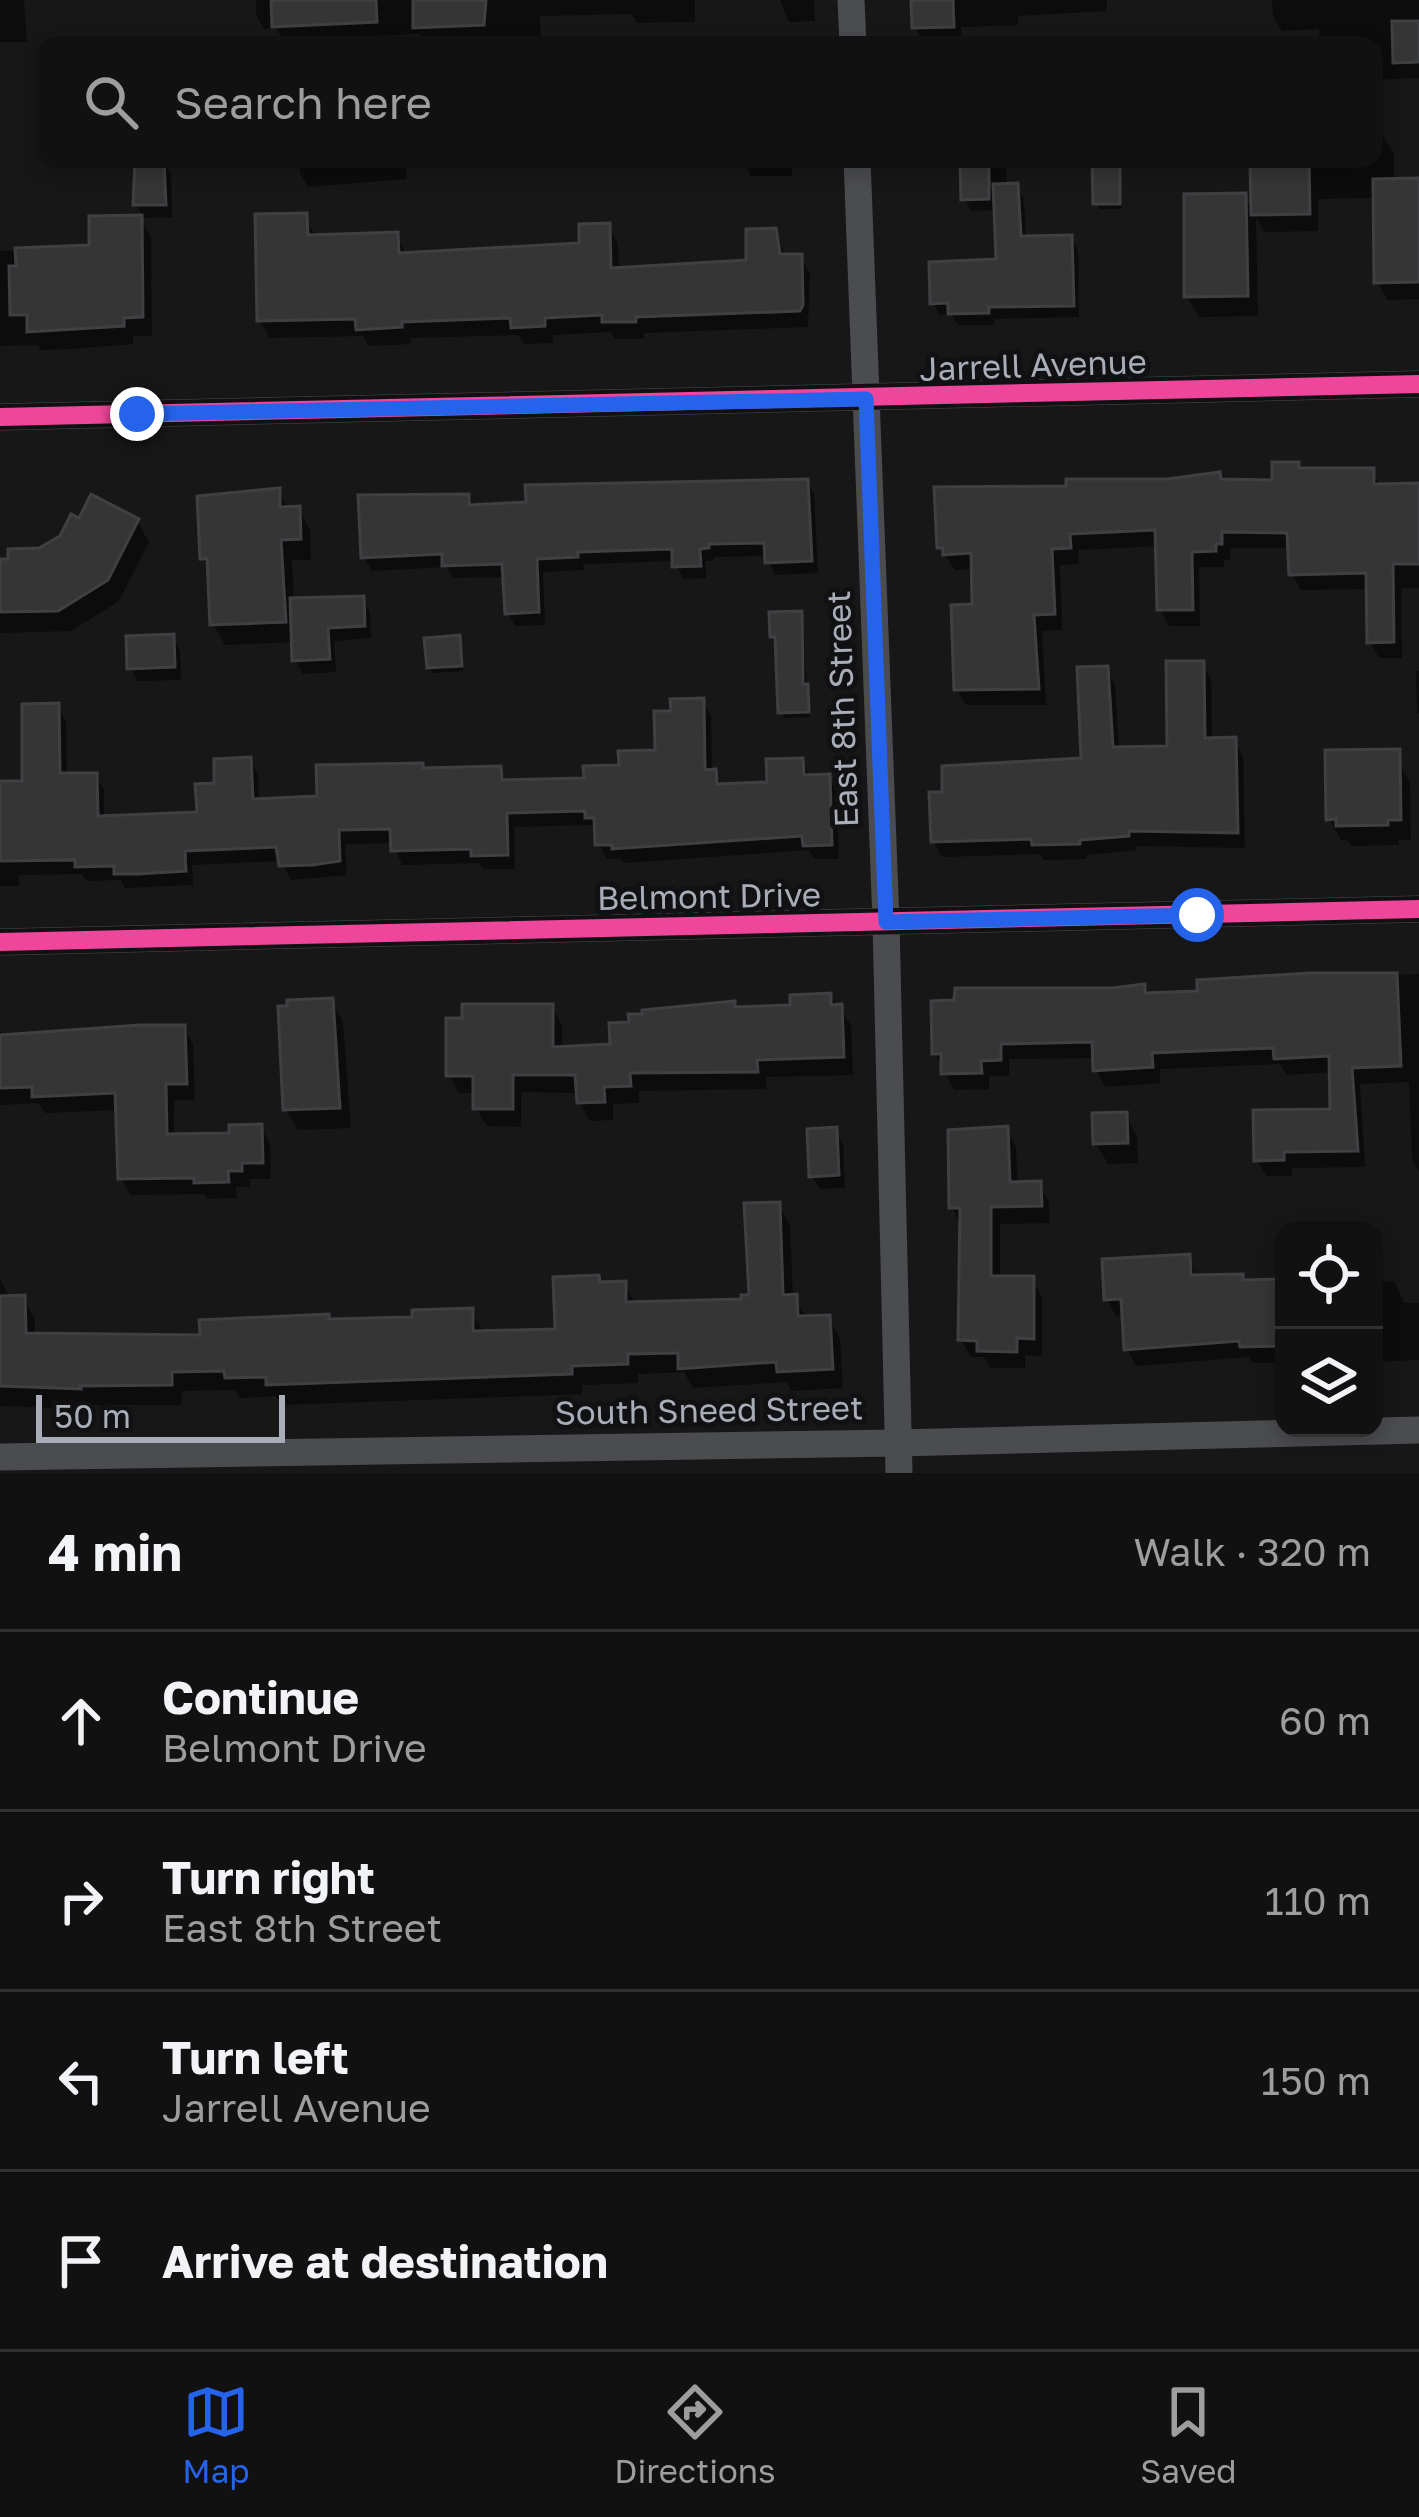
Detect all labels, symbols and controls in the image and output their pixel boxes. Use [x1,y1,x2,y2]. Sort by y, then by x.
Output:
search box [36,36,1383,168]
icon: search [78,69,144,135]
text: Search here [174,75,432,129]
street label: Jarrell Avenue [919,341,1147,388]
route end [110,387,164,441]
street label: East 8th Street [818,590,865,828]
street label: Belmont Drive [597,874,821,917]
route start [1170,888,1224,942]
map controls [1275,1221,1383,1437]
button: locate [1275,1221,1383,1329]
button: layers [1275,1329,1383,1437]
street label: South Sneed Street [554,1387,864,1432]
scale bar [36,1389,285,1442]
text: 50 m [54,1396,131,1435]
text: 4 min [48,1521,182,1582]
text: Walk · 320 m [1133,1528,1371,1575]
text: Continue [162,1670,359,1724]
icon: ahead [48,1688,114,1754]
text: 60 m [1279,1697,1371,1744]
text: Belmont Drive [162,1724,427,1771]
text: Turn right [162,1850,375,1904]
icon: right [48,1868,114,1934]
text: 110 m [1265,1877,1371,1924]
text: East 8th Street [162,1904,442,1951]
text: Turn left [162,2030,349,2084]
icon: left [48,2048,114,2114]
text: 150 m [1261,2057,1371,2104]
text: Jarrell Avenue [162,2084,431,2131]
icon: arrive [48,2228,114,2294]
text: Arrive at destination [162,2234,608,2288]
tab: Map [182,2379,250,2490]
tab: Directions [614,2379,776,2490]
tab: Saved [1140,2379,1237,2490]

